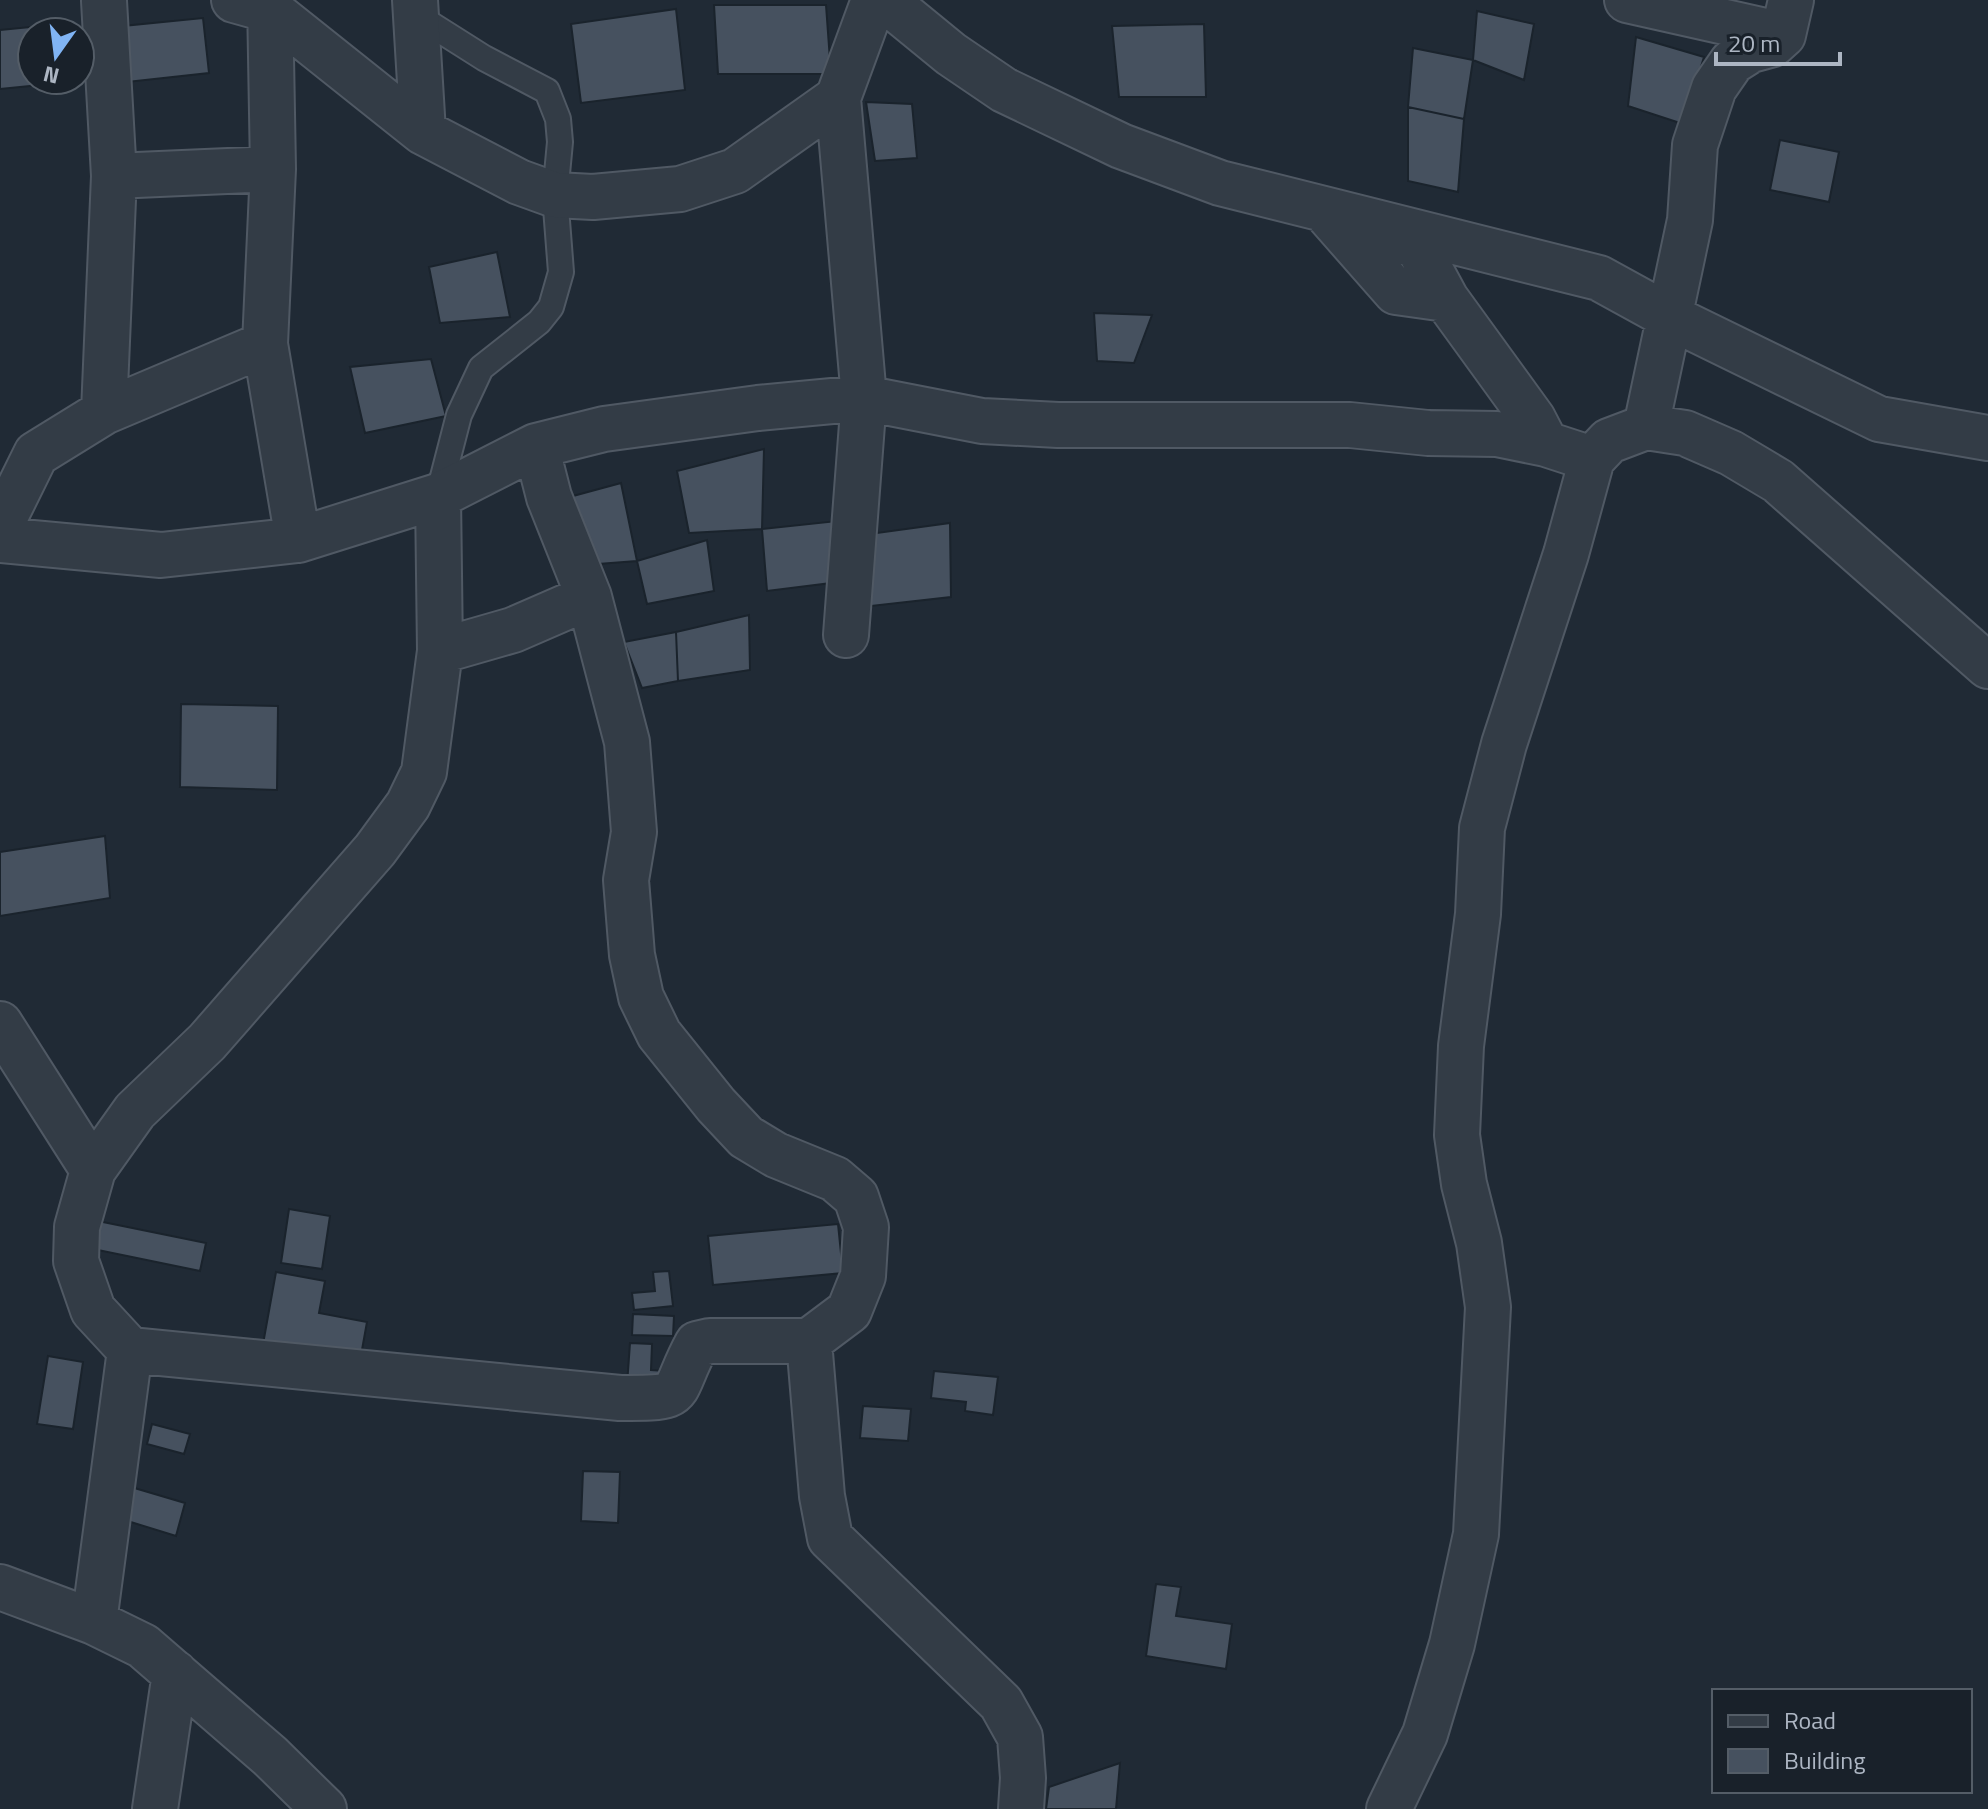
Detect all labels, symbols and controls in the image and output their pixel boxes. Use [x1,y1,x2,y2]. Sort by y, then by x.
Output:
north arrow [16,16,96,96]
scale bar [1716,16,1840,66]
text: 20 m [1728,25,1780,61]
text: N [40,57,63,94]
legend [1712,1689,1972,1793]
text: Road [1784,1702,1836,1738]
text: Building [1784,1742,1866,1778]

